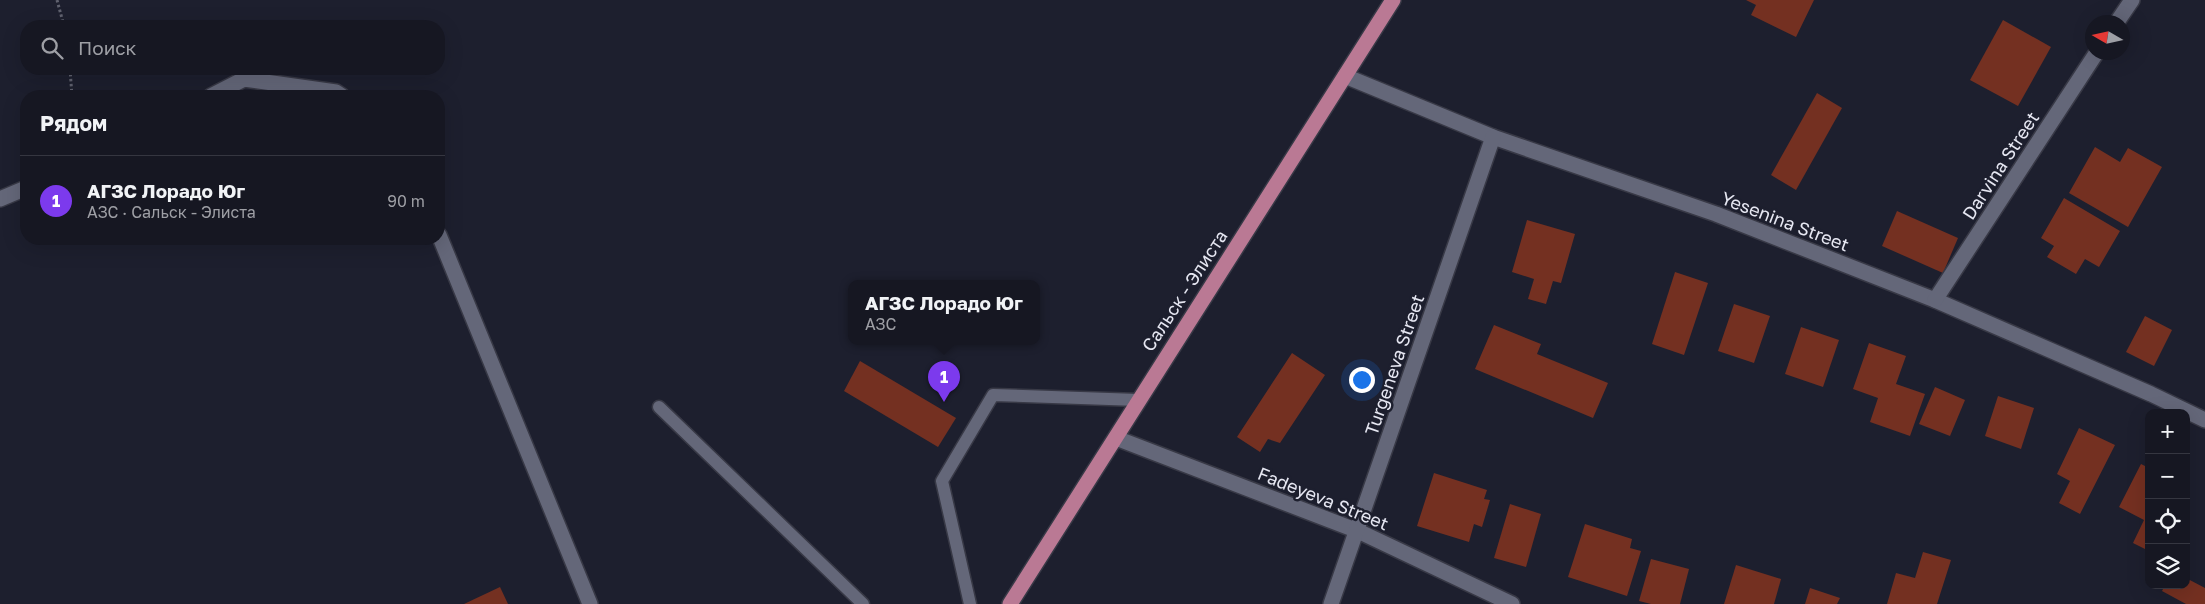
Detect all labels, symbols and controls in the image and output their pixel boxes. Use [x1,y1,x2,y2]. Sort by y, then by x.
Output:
north arrow [2085,15,2130,60]
search box [20,20,445,75]
icon: search [38,34,66,62]
text: Поиск [78,36,137,59]
street label: Darvina Street [1957,107,2043,224]
text: Рядом [40,110,107,136]
text: АГЗС Лорадо Юг [87,179,245,202]
street label: Yesenina Street [1718,187,1853,256]
text: 1 [52,191,60,211]
text: 90 m [387,191,425,211]
text: АЗС · Сальск - Элиста [87,202,256,222]
street label: Сальск - Элиста [1137,226,1232,355]
popup [848,280,1040,345]
text: АГЗС Лорадо Юг [865,291,1023,314]
street label: Turgeneva Street [1360,291,1428,438]
text: АЗС [865,314,896,334]
pin: 1 [928,361,960,402]
your location [1349,367,1375,393]
map controls [2145,409,2190,589]
button: + [2145,409,2190,454]
button: − [2145,454,2190,499]
street label: Fadeyeva Street [1255,462,1392,534]
button: locate [2145,499,2190,544]
button: layers [2145,544,2190,589]

